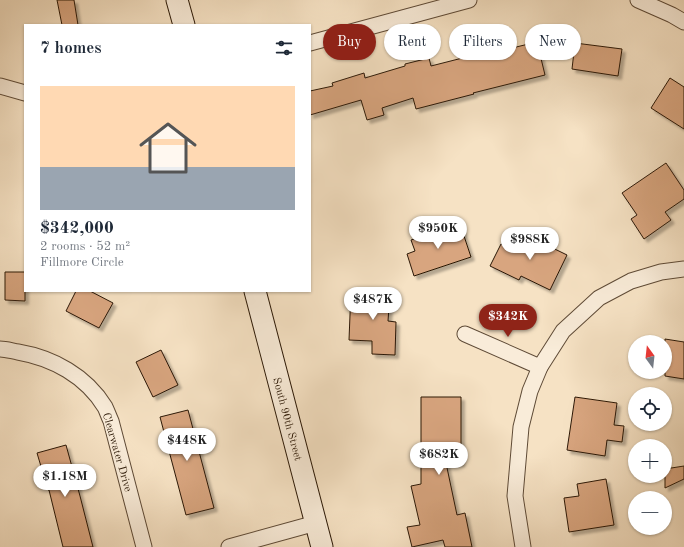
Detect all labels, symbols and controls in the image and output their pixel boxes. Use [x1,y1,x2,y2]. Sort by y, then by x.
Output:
chip: Buy [323,24,376,60]
chip: Rent [384,24,441,60]
chip: Filters [449,24,517,60]
chip: New [525,24,581,60]
icon: filters [273,37,295,59]
text: 7 homes [40,40,102,57]
icon: home [132,112,204,184]
pin: $950K [410,216,466,250]
text: $342,000 [40,220,114,237]
text: $950K [418,222,458,235]
pin: $988K [502,227,558,261]
text: $988K [510,233,550,246]
text: 2 rooms · 52 m² [40,240,130,253]
text: Fillmore Circle [40,256,124,269]
pin: $487K [345,287,401,321]
text: $487K [353,293,393,306]
pin: $342K [480,304,536,338]
text: $342K [488,310,528,323]
north arrow [628,335,672,379]
map controls [628,335,672,535]
street label: South 90th Street [270,376,303,462]
button: locate [628,387,672,431]
street label: Clearwater Drive [100,412,133,493]
pin: $448K [159,428,215,462]
text: $448K [167,434,207,447]
button: + [628,439,672,483]
pin: $682K [411,442,467,476]
text: $682K [419,448,459,461]
pin: $1.18M [32,464,98,498]
text: $1.18M [42,470,88,483]
button: − [628,491,672,535]

